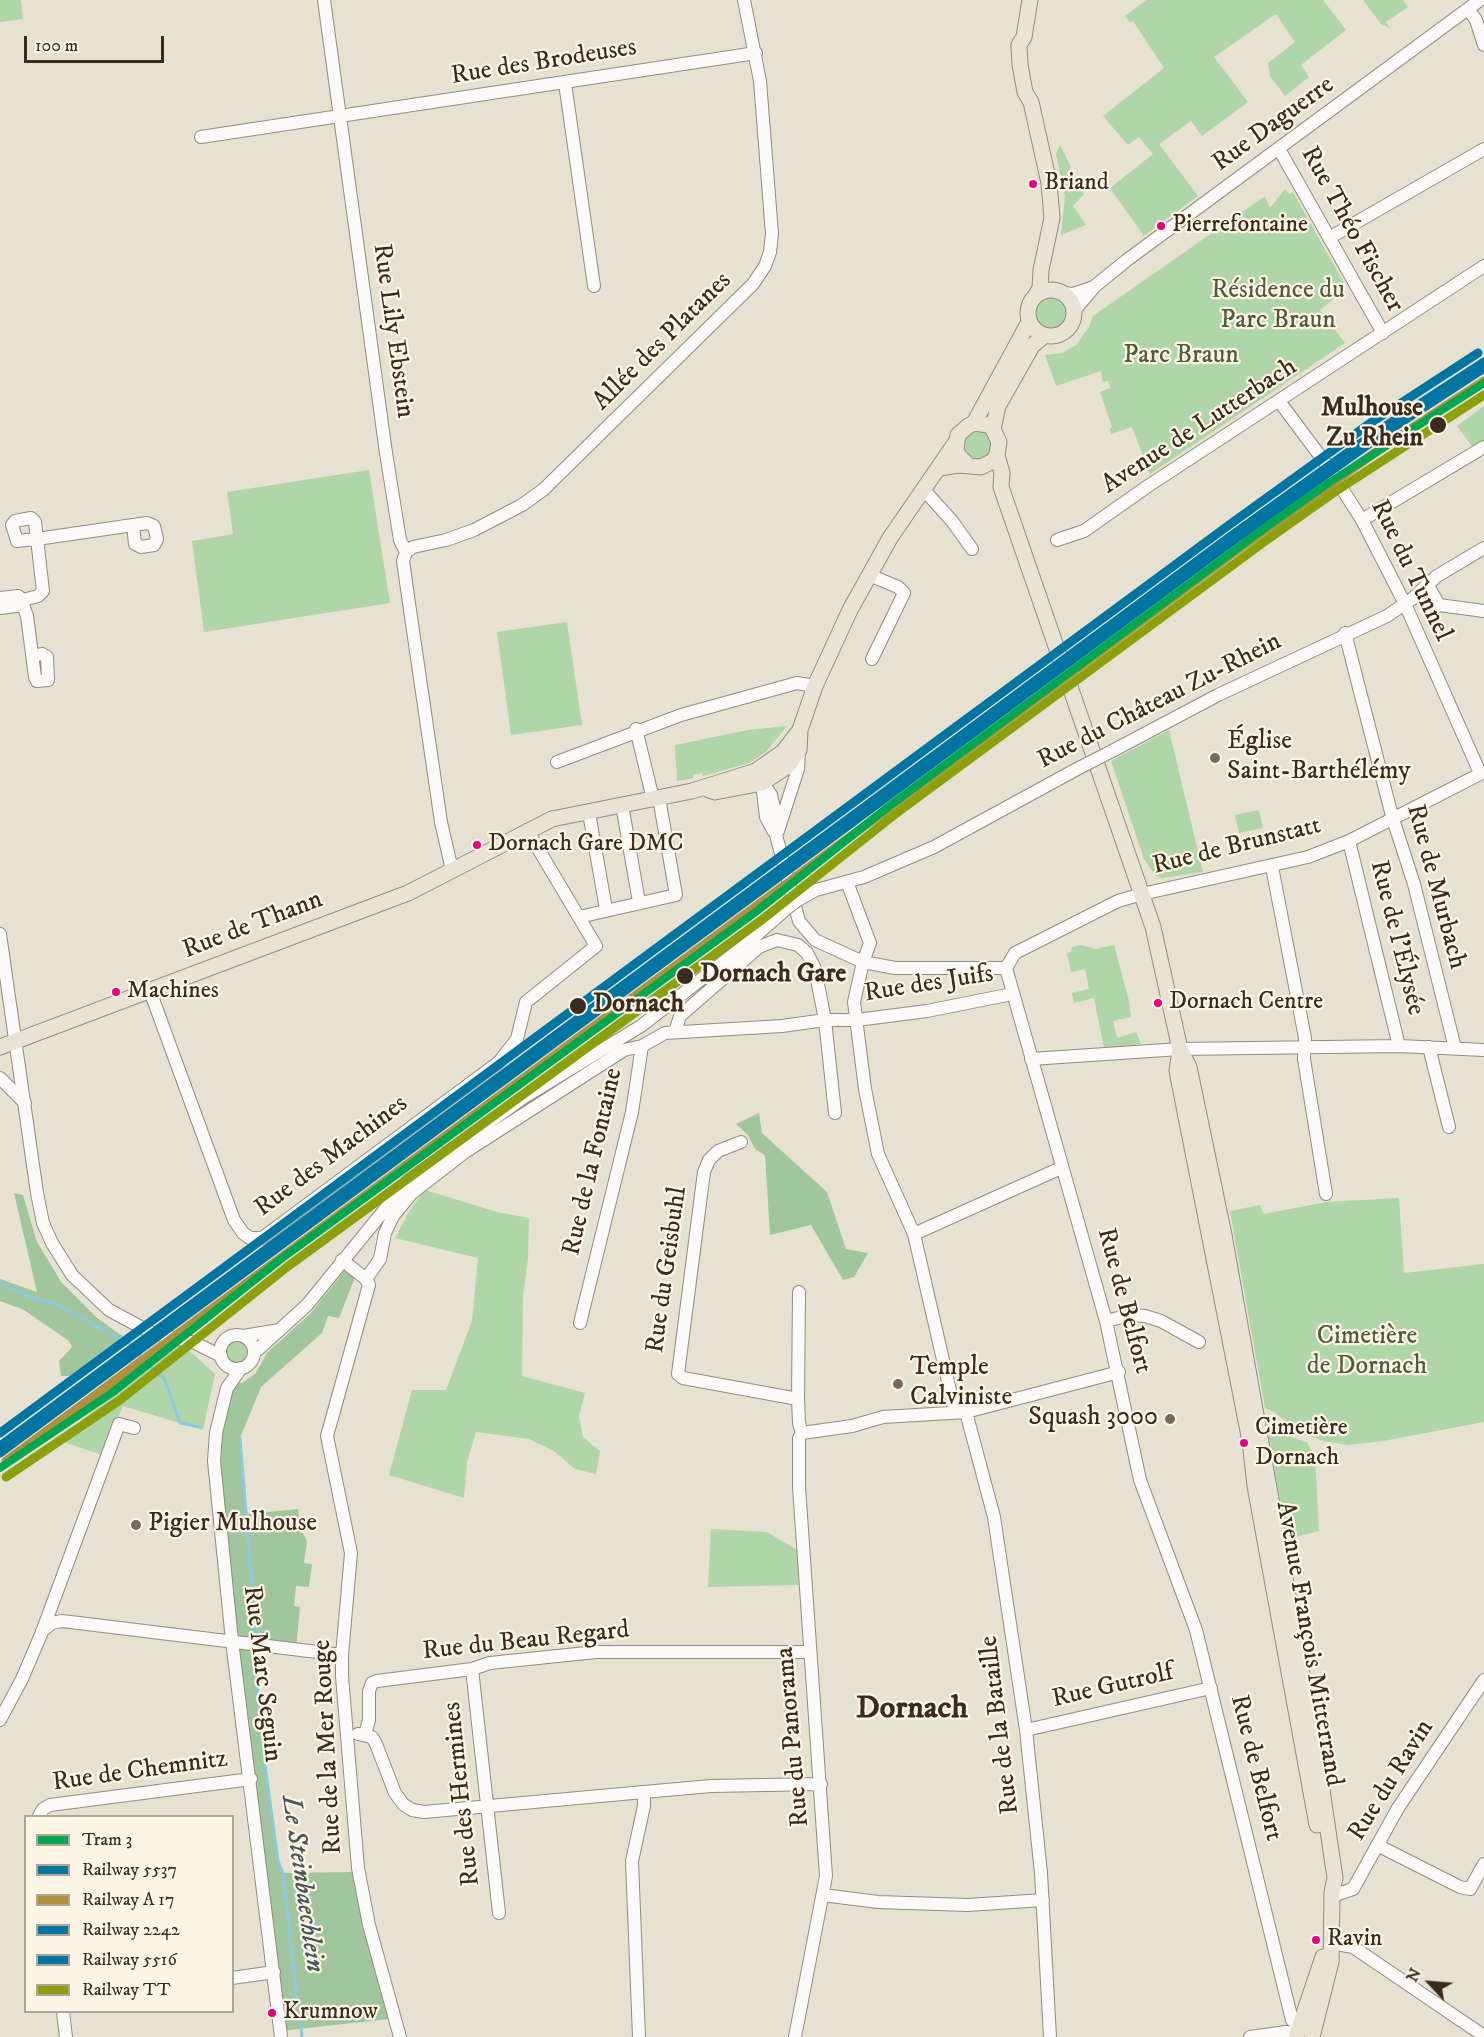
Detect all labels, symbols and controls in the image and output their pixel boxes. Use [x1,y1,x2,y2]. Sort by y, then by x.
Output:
scale bar [27,24,166,62]
street label: Rue des Brodeuses [449,33,639,93]
text: 100 m [35,35,78,57]
street label: Rue Daguerre [1207,70,1341,180]
street label: Rue Théo Fischer [1293,142,1409,318]
place label: Briand [1044,170,1109,198]
marker: Briand [1027,178,1039,190]
place label: Pierrefontaine [1172,212,1308,240]
marker: Pierrefontaine [1155,220,1167,232]
street label: Rue Lily Ebstein [364,242,420,420]
street label: Allée des Platanes [587,266,739,418]
park label: Résidence du Parc Braun [1211,276,1345,338]
park label: Parc Braun [1123,341,1239,373]
street label: Avenue de Lutterbach [1097,352,1303,502]
place label: Mulhouse Zu Rhein [1321,394,1423,455]
marker: Mulhouse Zu Rhein [1428,415,1448,435]
street label: Rue du Tunnel [1362,495,1458,647]
street label: Rue du Château Zu-Rhein [1033,627,1287,777]
place label: Église Saint-Barthélémy [1227,727,1411,788]
marker: Église Saint-Barthélémy [1208,751,1222,765]
street label: Rue de Murbach [1398,801,1472,973]
street label: Rue de Brunstatt [1150,811,1324,883]
place label: Dornach Gare DMC [488,831,684,859]
marker: Dornach Gare DMC [471,839,483,851]
street label: Rue de l'Élysée [1362,857,1430,1019]
street label: Rue de Thann [179,885,327,967]
street label: Rue des Juifs [862,959,996,1011]
place label: Dornach Gare [700,960,846,992]
marker: Dornach Gare [675,966,695,986]
place label: Machines [127,978,219,1006]
marker: Machines [110,986,122,998]
place label: Dornach Centre [1169,989,1323,1017]
place label: Dornach [593,990,684,1022]
marker: Dornach [568,996,588,1016]
marker: Dornach Centre [1152,997,1164,1009]
street label: Rue de la Fontaine [557,1065,631,1259]
street label: Rue des Machines [249,1089,415,1225]
street label: Rue du Geisbuhl [641,1185,695,1355]
street label: Rue de Belfort [1089,1225,1157,1377]
park label: Cimetière de Dornach [1307,1322,1427,1384]
place label: Temple Calviniste [910,1353,1012,1414]
marker: Temple Calviniste [891,1377,905,1391]
place label: Squash 3000 [1028,1403,1158,1435]
marker: Squash 3000 [1163,1412,1177,1426]
place label: Cimetière Dornach [1255,1415,1348,1471]
marker: Cimetière Dornach [1238,1437,1250,1449]
street label: Avenue François Mitterrand [1268,1499,1348,1789]
place label: Pigier Mulhouse [148,1509,317,1541]
marker: Pigier Mulhouse [129,1518,143,1532]
street label: Rue Marc Seguin [235,1584,287,1764]
street label: Rue du Beau Regard [421,1616,631,1668]
street label: Rue de la Bataille [975,1634,1027,1816]
street label: Rue de la Mer Rouge [308,1639,350,1855]
street label: Rue du Panorama [771,1646,817,1828]
street label: Rue Gutrolf [1049,1658,1177,1716]
district label: Dornach [856,1691,968,1729]
street label: Rue de Belfort [1222,1692,1288,1844]
street label: Rue des Hermines [438,1700,488,1888]
street label: Rue du Ravin [1342,1715,1442,1847]
street label: Rue de Chemnitz [50,1744,230,1800]
water label: Le Steinbaechlein [273,1794,329,1974]
legend [24,1815,234,2013]
text: Tram 3 [82,1829,132,1851]
text: Railway 5537 [82,1859,177,1881]
text: Railway A 17 [82,1889,174,1911]
text: Railway 2242 [82,1919,180,1941]
place label: Ravin [1327,1926,1382,1954]
marker: Ravin [1310,1934,1322,1946]
text: Railway 5516 [82,1949,177,1971]
north arrow [1400,1953,1460,2013]
text: N [1402,1965,1426,1985]
text: Railway TT [82,1979,171,2001]
place label: Krumnow [283,1999,378,2027]
marker: Krumnow [266,2007,278,2019]

